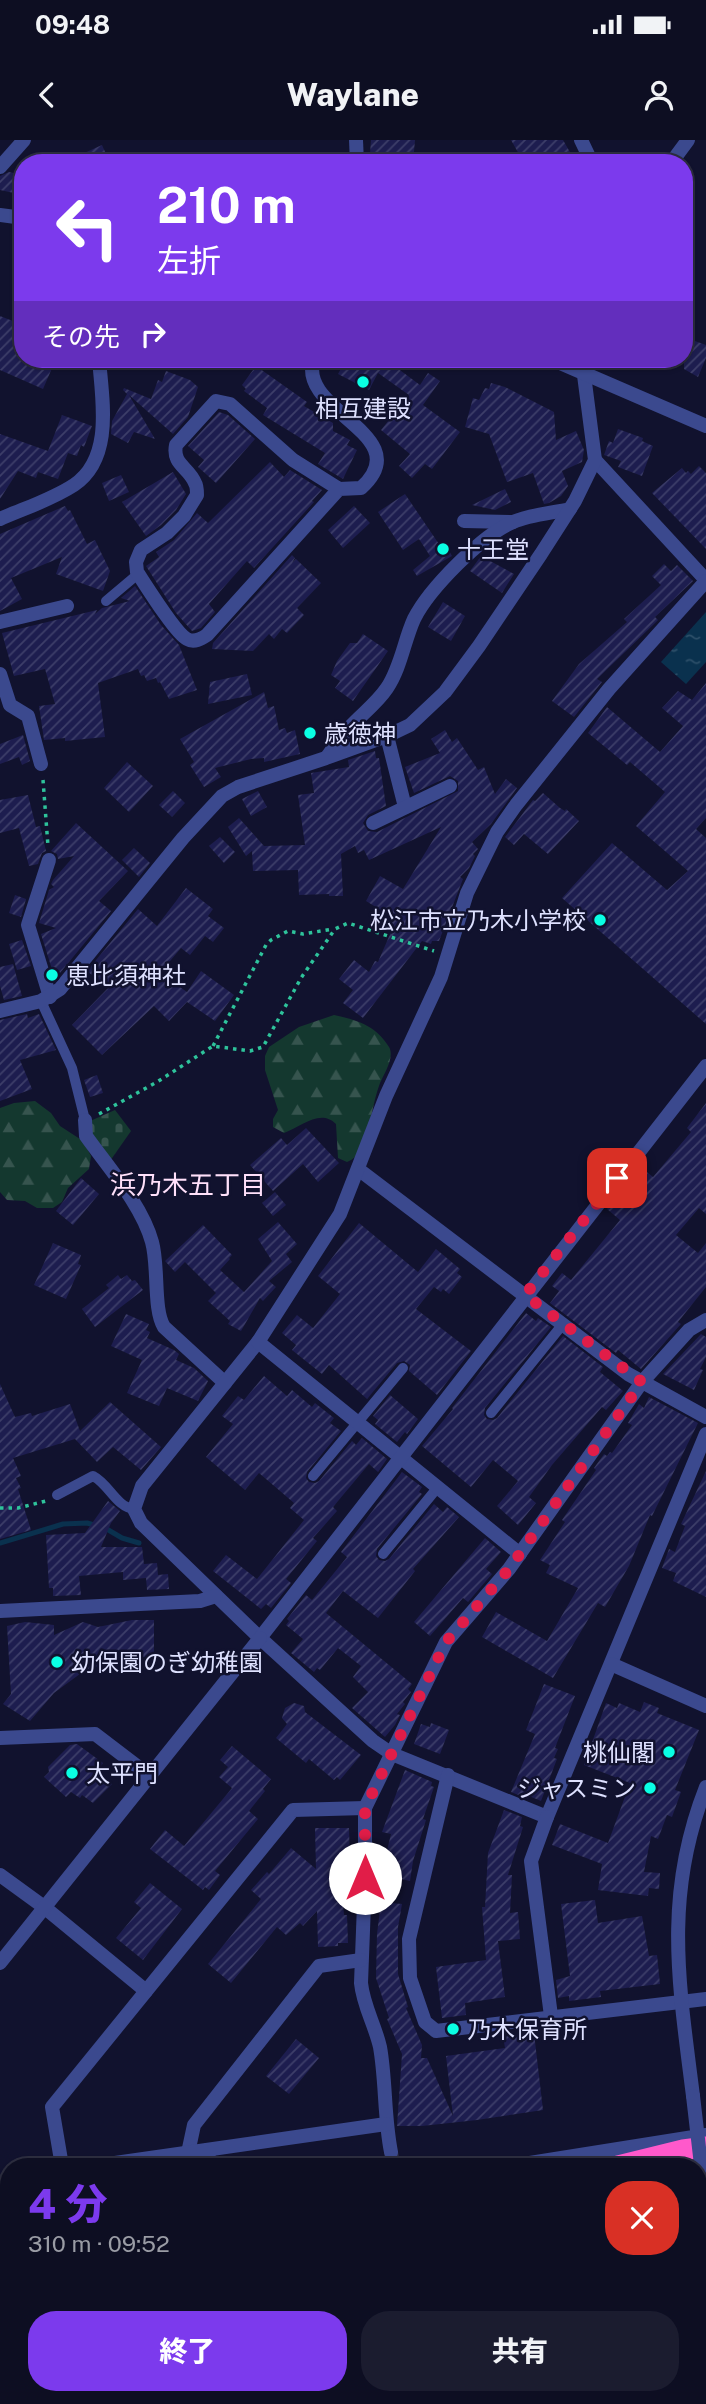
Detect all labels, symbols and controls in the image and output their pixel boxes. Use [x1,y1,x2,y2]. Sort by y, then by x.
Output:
text: 09:48 [35,9,110,40]
icon: back [28,76,66,114]
text: Waylane [287,76,419,113]
icon: person [640,76,678,114]
text: 210 m [157,176,296,234]
icon: left [42,182,133,273]
text: 左折 [157,242,221,279]
icon: right [134,315,172,353]
text: その先 [42,321,120,352]
marker: 相互建設 [355,374,371,390]
place label: 相互建設 [315,394,411,422]
place label: 十王堂 [457,535,529,563]
marker: 十王堂 [435,541,451,557]
place label: 歳徳神 [324,719,396,747]
marker: 歳徳神 [302,725,318,741]
place label: 松江市立乃木小学校 [370,906,586,934]
marker: 松江市立乃木小学校 [592,912,608,928]
place label: 恵比須神社 [66,961,186,989]
marker: 恵比須神社 [44,967,60,983]
pin [587,1148,647,1208]
icon: arrive [598,1159,636,1197]
district label: 浜乃木五丁目 [110,1169,266,1200]
place label: 幼保園のぎ幼稚園 [71,1648,263,1676]
marker: 幼保園のぎ幼稚園 [49,1654,65,1670]
place label: 桃仙閣 [583,1738,655,1766]
marker: 桃仙閣 [661,1744,677,1760]
place label: 太平門 [86,1759,158,1787]
marker: 太平門 [64,1765,80,1781]
place label: ジャスミン [517,1774,636,1802]
marker: ジャスミン [642,1780,658,1796]
position arrow [328,1841,402,1915]
place label: 乃木保育所 [467,2015,587,2043]
marker: 乃木保育所 [445,2021,461,2037]
text: 4 分 [28,2179,107,2228]
button: close [605,2181,679,2255]
text: 310 m · 09:52 [28,2230,170,2257]
button: 終了 [28,2311,347,2391]
button: 共有 [361,2311,679,2391]

